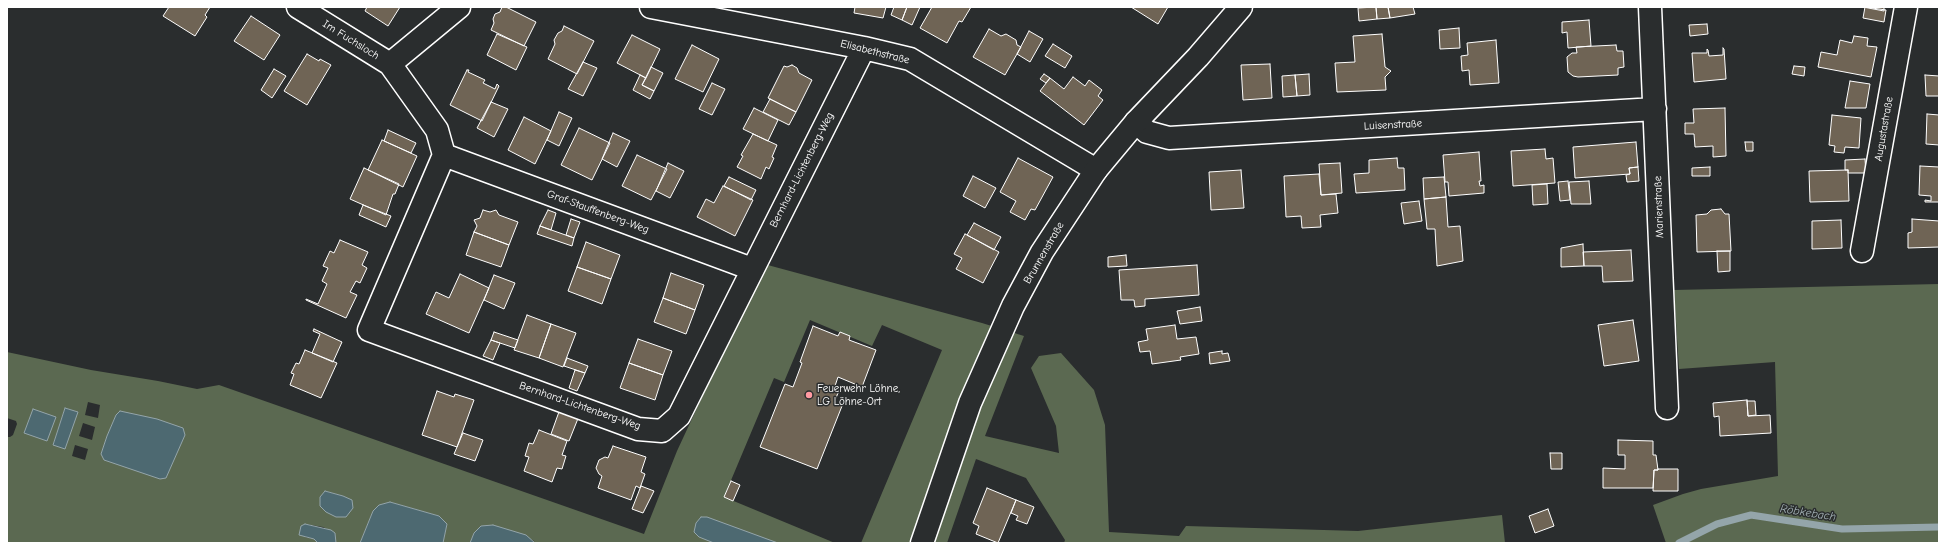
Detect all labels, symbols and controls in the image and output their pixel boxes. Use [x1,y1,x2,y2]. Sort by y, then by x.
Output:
street label: Im Fuchsloch [320,17,382,63]
street label: Elisabethstraße [839,37,911,67]
street label: Augustastraße [1872,96,1896,162]
street label: Bernhard-Lichtenberg-Weg [767,110,837,230]
street label: Luisenstraße [1363,117,1423,133]
street label: Marienstraße [1651,176,1667,238]
street label: Graf-Stauffenberg-Weg [545,187,651,237]
street label: Brunnenstraße [1021,220,1067,286]
street label: Bernhard-Lichtenberg-Weg [517,379,643,433]
place label: Feuerwehr Löhne, LG Löhne-Ort [817,382,900,408]
marker: Feuerwehr Löhne, LG Löhne-Ort [804,390,814,400]
water label: Röbkebach [1779,501,1837,525]

